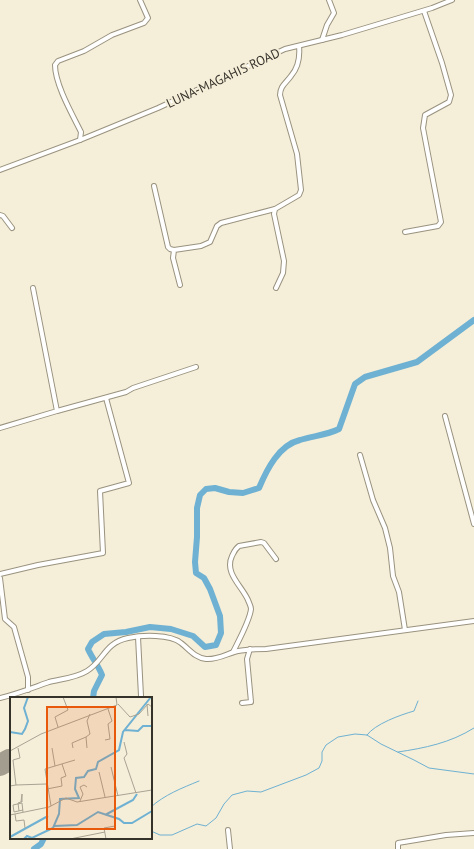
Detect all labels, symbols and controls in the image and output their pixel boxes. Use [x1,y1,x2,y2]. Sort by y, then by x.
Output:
street label: LUNA-MAGAHIS ROAD [163,44,283,112]
inset map [10,697,152,839]

